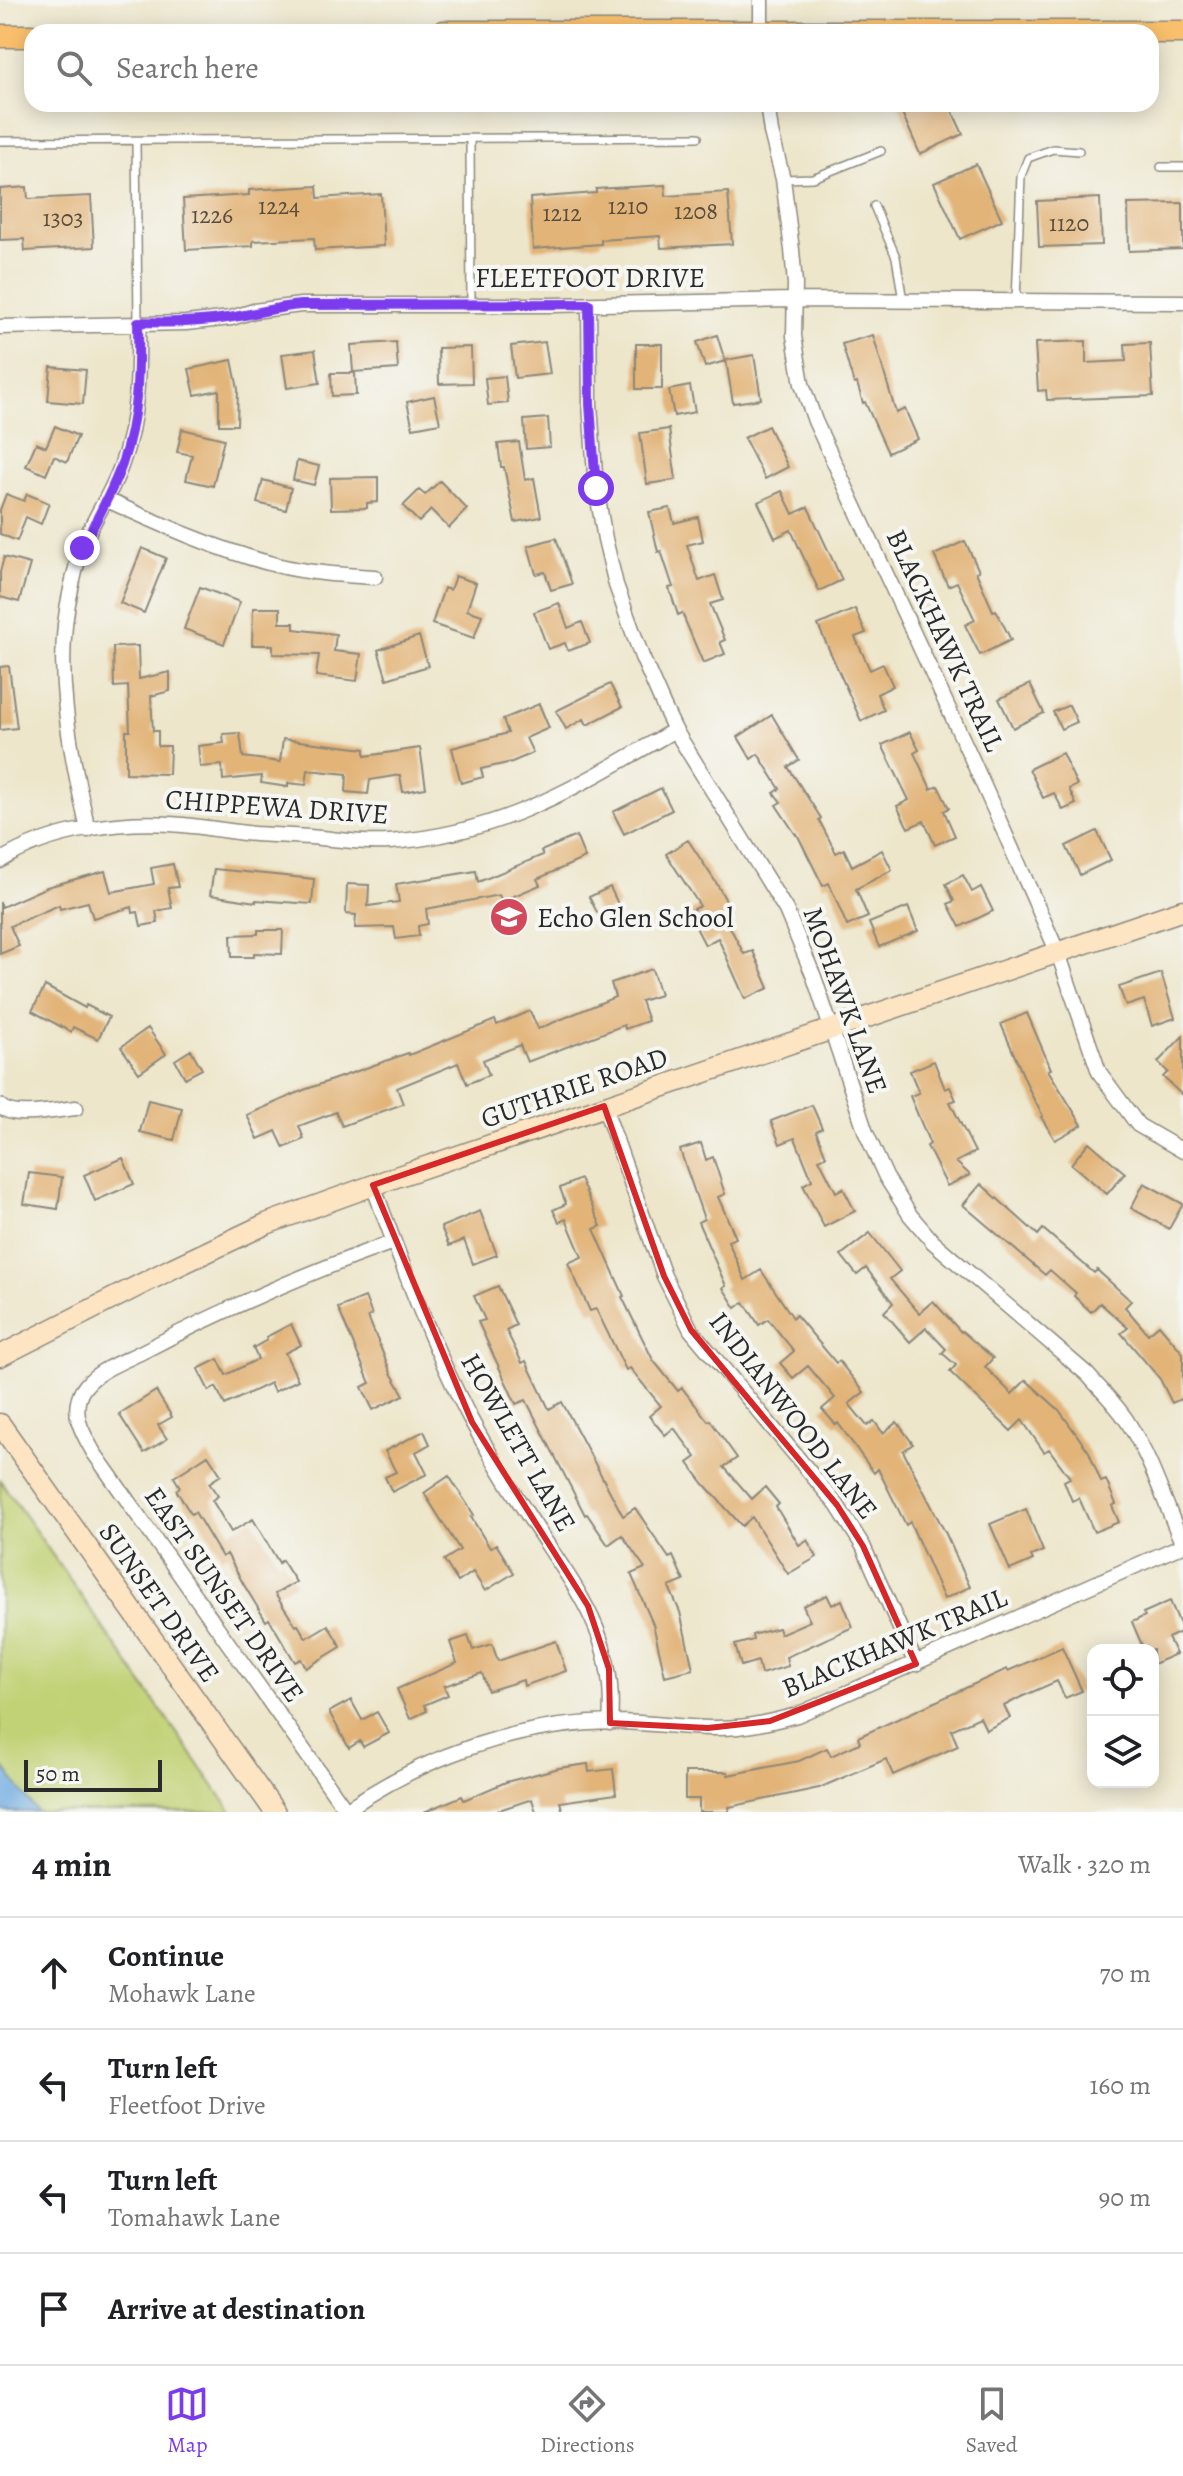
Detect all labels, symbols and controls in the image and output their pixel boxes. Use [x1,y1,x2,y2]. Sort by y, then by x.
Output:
search box [24,24,1159,112]
icon: search [52,46,96,90]
text: Search here [116,48,259,88]
house number: 1224 [258,190,300,222]
house number: 1210 [608,190,648,222]
house number: 1208 [674,195,718,227]
house number: 1212 [542,197,582,229]
house number: 1226 [191,199,233,231]
house number: 1303 [43,202,83,234]
house number: 1120 [1049,207,1089,239]
street label: FLEETFOOT DRIVE [475,259,705,297]
route start [578,470,614,506]
street label: BLACKHAWK TRAIL [877,523,1014,758]
route end [64,530,100,566]
street label: CHIPPEWA DRIVE [164,780,390,834]
school or university icon: Echo Glen School [488,896,530,938]
place label: Echo Glen School [537,899,734,937]
street label: MOHAWK LANE [794,902,896,1099]
street label: GUTHRIE ROAD [476,1038,673,1138]
street label: INDIANWOOD LANE [700,1304,886,1527]
street label: HOWLETT LANE [452,1346,585,1539]
street label: EAST SUNSET DRIVE [138,1480,312,1708]
street label: SUNSET DRIVE [93,1516,227,1688]
street label: BLACKHAWK TRAIL [776,1578,1014,1708]
map controls [1087,1644,1159,1788]
button: locate [1087,1644,1159,1716]
button: layers [1087,1716,1159,1788]
scale bar [24,1756,162,1792]
text: 50 m [36,1759,80,1789]
text: 4 min [32,1841,111,1888]
text: Walk · 320 m [1018,1847,1151,1882]
text: Continue [108,1936,224,1976]
icon: ahead [32,1951,76,1995]
text: 70 m [1099,1956,1151,1991]
text: Mohawk Lane [108,1976,256,2011]
text: Turn left [108,2048,217,2088]
icon: left [32,2063,76,2107]
text: 160 m [1089,2068,1151,2103]
text: Fleetfoot Drive [108,2088,266,2123]
text: Turn left [108,2160,217,2200]
icon: left [32,2175,76,2219]
text: 90 m [1099,2180,1151,2215]
text: Tomahawk Lane [108,2200,280,2235]
icon: arrive [32,2287,76,2331]
text: Arrive at destination [108,2289,365,2329]
tab: Map [165,2382,209,2460]
tab: Directions [540,2382,635,2460]
tab: Saved [965,2382,1018,2460]

